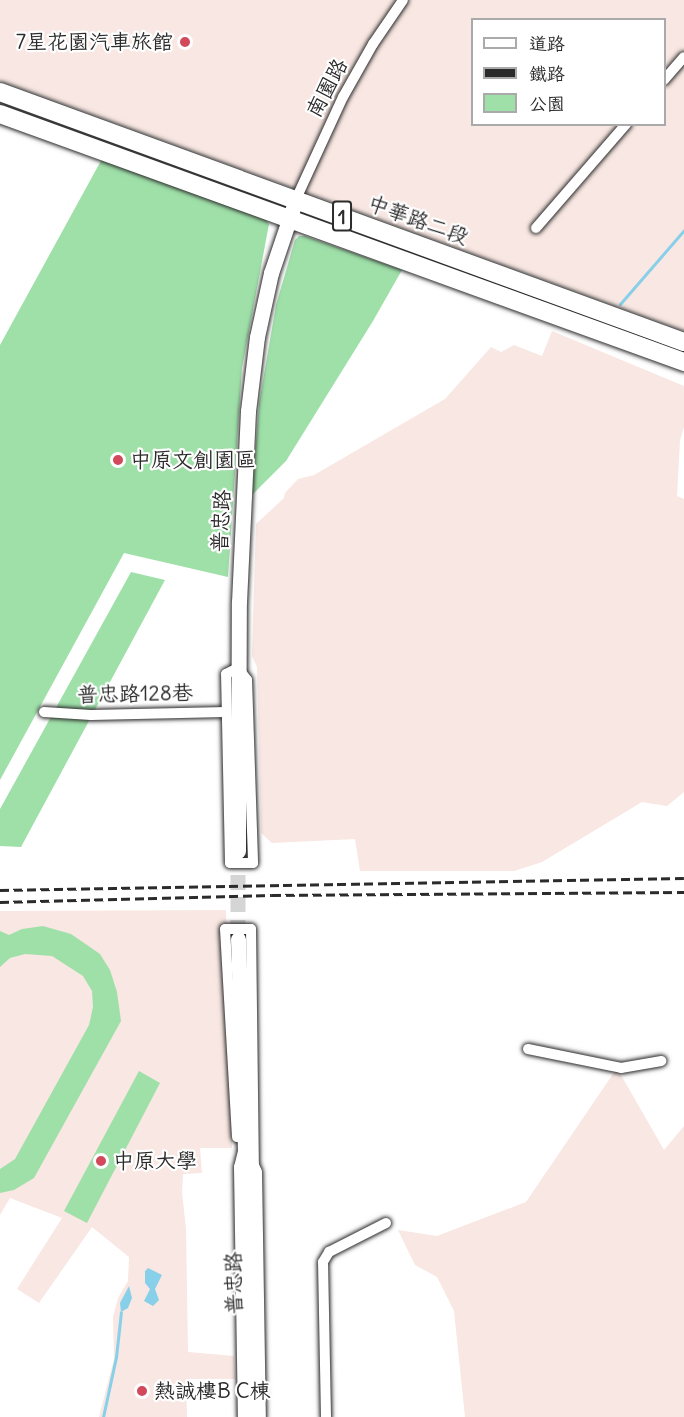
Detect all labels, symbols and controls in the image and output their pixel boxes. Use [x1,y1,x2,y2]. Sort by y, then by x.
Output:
legend [471,18,666,126]
place label: 7星花園汽車旅館 [16,29,173,55]
text: 道路 [529,32,565,55]
marker: 7星花園汽車旅館 [178,35,192,49]
street label: 南園路 [301,54,353,122]
text: 鐵路 [529,62,565,85]
text: 公園 [529,92,565,115]
street label: 中華路二段 [364,190,472,250]
road number: 1 [332,199,352,233]
place label: 中原文創園區 [130,447,256,473]
marker: 中原文創園區 [111,453,125,467]
street label: 普忠路 [207,489,235,553]
street label: 普忠路128巷 [77,680,193,708]
place label: 中原大學 [113,1148,197,1174]
marker: 中原大學 [94,1154,108,1168]
street label: 普忠路 [221,1251,247,1315]
place label: 熱誠樓B C棟 [154,1378,271,1404]
marker: 熱誠樓B C棟 [135,1384,149,1398]

